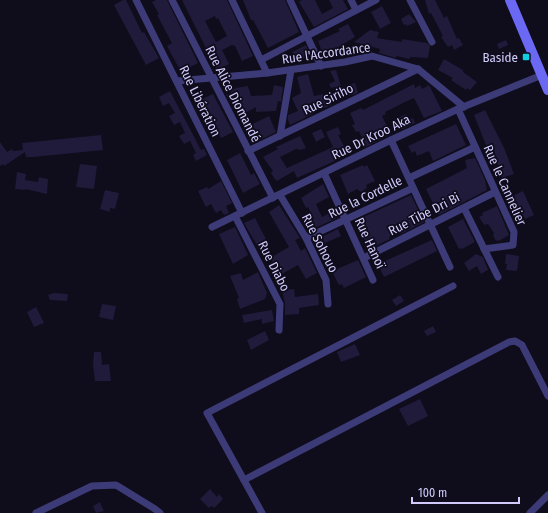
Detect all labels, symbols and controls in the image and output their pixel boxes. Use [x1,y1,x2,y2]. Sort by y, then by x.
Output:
street label: Rue l'Accordance [281,39,371,67]
street label: Rue Alice Diomandé [202,43,264,145]
place label: Baside [482,50,518,65]
marker: Baside [521,52,531,62]
street label: Rue Libération [176,63,224,139]
street label: Rue Siriho [300,80,356,118]
street label: Rue Dr Kroo Aka [329,112,413,162]
street label: Rue le Cannelier [480,142,530,228]
street label: Rue la Cordelle [326,173,404,221]
street label: Rue Tibe Dri Bi [386,190,462,238]
street label: Rue Sohouo [299,211,341,275]
street label: Rue Hanoï [352,215,389,272]
street label: Rue Diabo [255,238,293,294]
scale bar [412,479,519,505]
text: 100 m [418,486,447,500]

